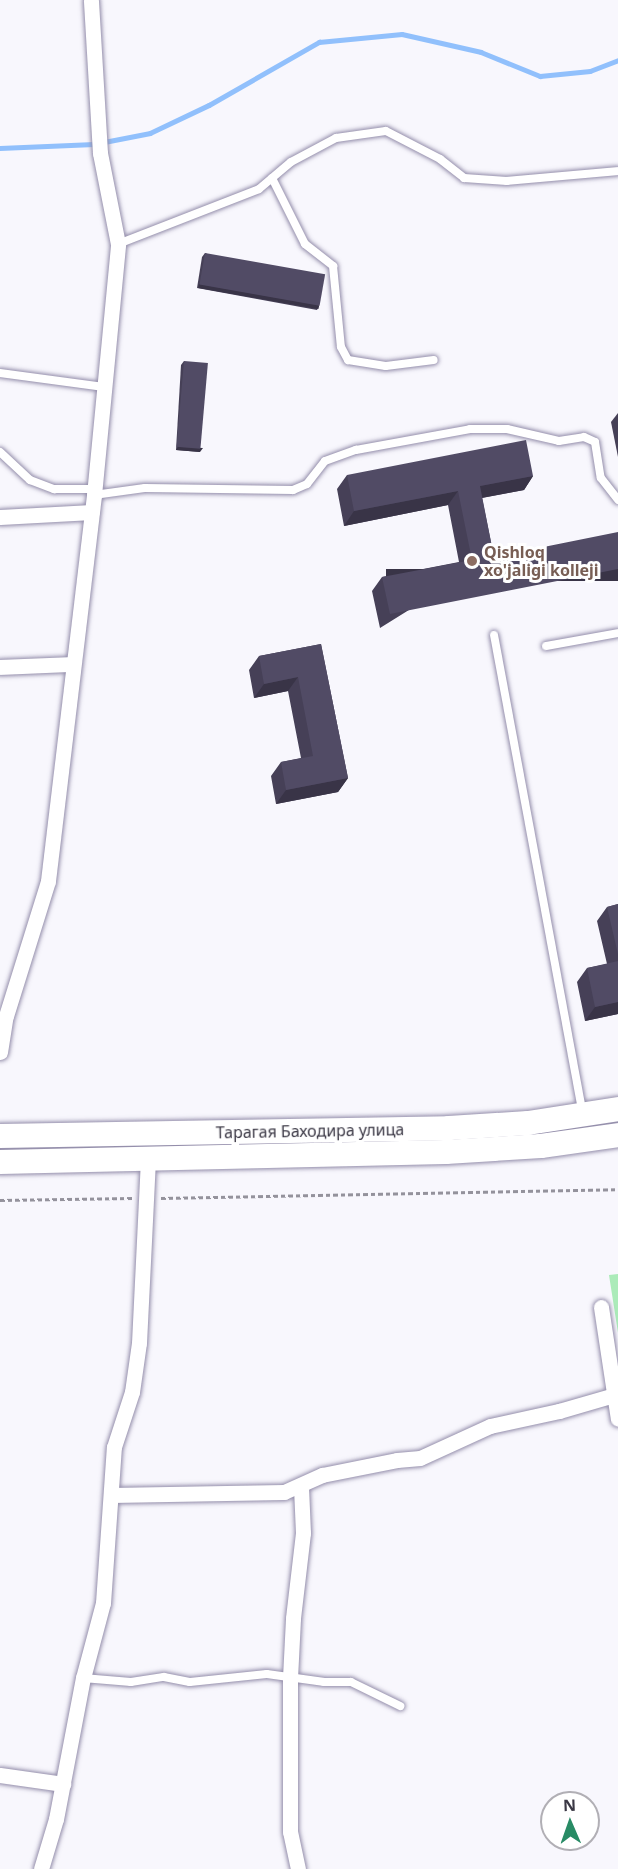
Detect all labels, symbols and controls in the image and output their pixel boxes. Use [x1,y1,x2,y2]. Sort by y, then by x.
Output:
place label: Qishloq xo'jaligi kolleji [484,542,599,580]
marker: Qishloq xo'jaligi kolleji [465,554,479,568]
street label: Тарагая Баходира улица [216,1120,404,1142]
north arrow [540,1791,600,1851]
text: N [563,1794,576,1816]

